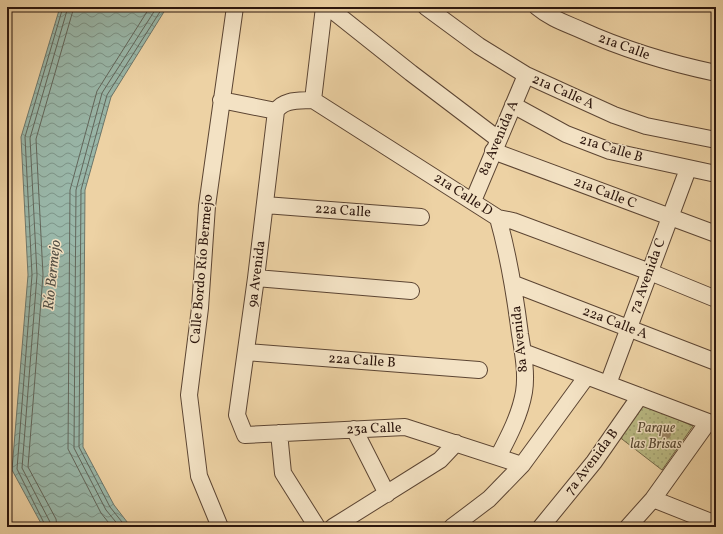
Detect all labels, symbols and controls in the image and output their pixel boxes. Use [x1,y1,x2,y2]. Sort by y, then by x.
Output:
street label: 21a Calle [595,29,653,65]
street label: 21a Calle A [529,70,597,114]
street label: 8a Avenida A [475,97,523,178]
street label: 21a Calle B [577,130,645,168]
street label: 21a Calle D [430,169,496,221]
street label: 21a Calle C [571,172,639,214]
street label: Calle Bordo Río Bermejo [186,194,218,344]
street label: 22a Calle [314,200,372,222]
street label: 7a Avenida C [626,236,670,316]
water label: Río Bermejo [39,239,67,311]
street label: 9a Avenida [243,239,271,309]
street label: 22a Calle A [580,302,651,344]
street label: 8a Avenida [507,305,533,373]
street label: 22a Calle B [328,349,396,373]
street label: 23a Calle [346,419,402,439]
park label: Parque las Brisas [630,419,682,454]
street label: 7a Avenida B [561,425,623,499]

